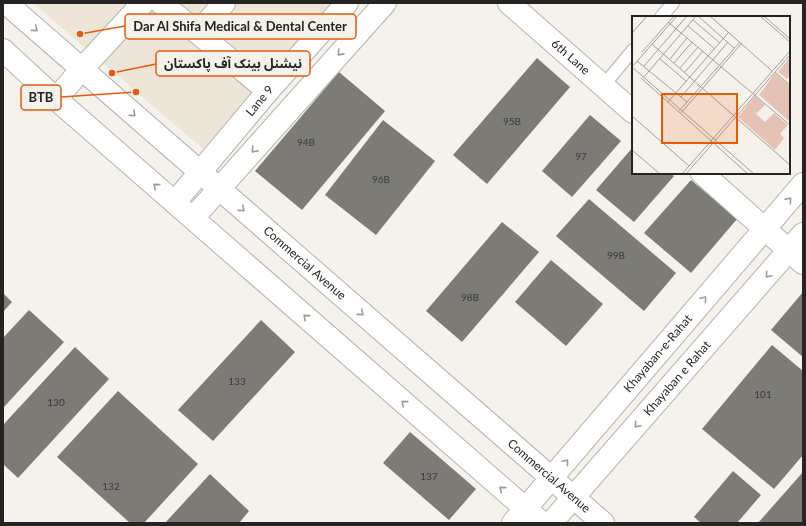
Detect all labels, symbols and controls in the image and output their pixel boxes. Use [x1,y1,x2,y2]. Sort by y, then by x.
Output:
callout: Dar Al Shifa Medical & Dental Center [125,14,356,39]
inset map [632,16,790,174]
text: Dar Al Shifa Medical & Dental Center [133,18,347,34]
one-way arrow [31,24,38,31]
street label: 6th Lane [549,36,593,78]
one-way arrow [338,48,345,56]
callout: نیشنل بینک آف پاکستان [156,51,310,76]
text: نیشنل بینک آف پاکستان [164,55,302,72]
street label: Lane 9 [242,82,276,119]
callout: BTB [21,85,61,110]
text: BTB [29,89,54,105]
one-way arrow [129,109,136,116]
house number: 95B [503,115,521,127]
house number: 94B [297,136,315,148]
one-way arrow [252,146,259,153]
house number: 97 [575,150,587,162]
house number: 96B [372,173,390,185]
one-way arrow [153,183,160,190]
one-way arrow [784,197,792,205]
one-way arrow [237,204,244,211]
street label: Commercial Avenue [260,223,349,303]
house number: 99B [607,249,625,261]
one-way arrow [766,270,773,277]
house number: 98B [461,291,479,303]
one-way arrow [700,296,707,304]
one-way arrow [356,308,364,315]
street label: Khayaban-e-Rahat [620,311,695,395]
one-way arrow [303,315,311,322]
street label: Khayaban e Rahat [640,337,714,419]
house number: 133 [228,375,246,387]
house number: 101 [754,388,772,400]
house number: 130 [47,396,65,408]
one-way arrow [401,400,409,408]
one-way arrow [635,421,642,428]
street label: Commercial Avenue [505,435,594,516]
one-way arrow [561,459,568,467]
house number: 137 [420,470,438,482]
house number: 132 [102,480,120,492]
one-way arrow [499,486,507,493]

